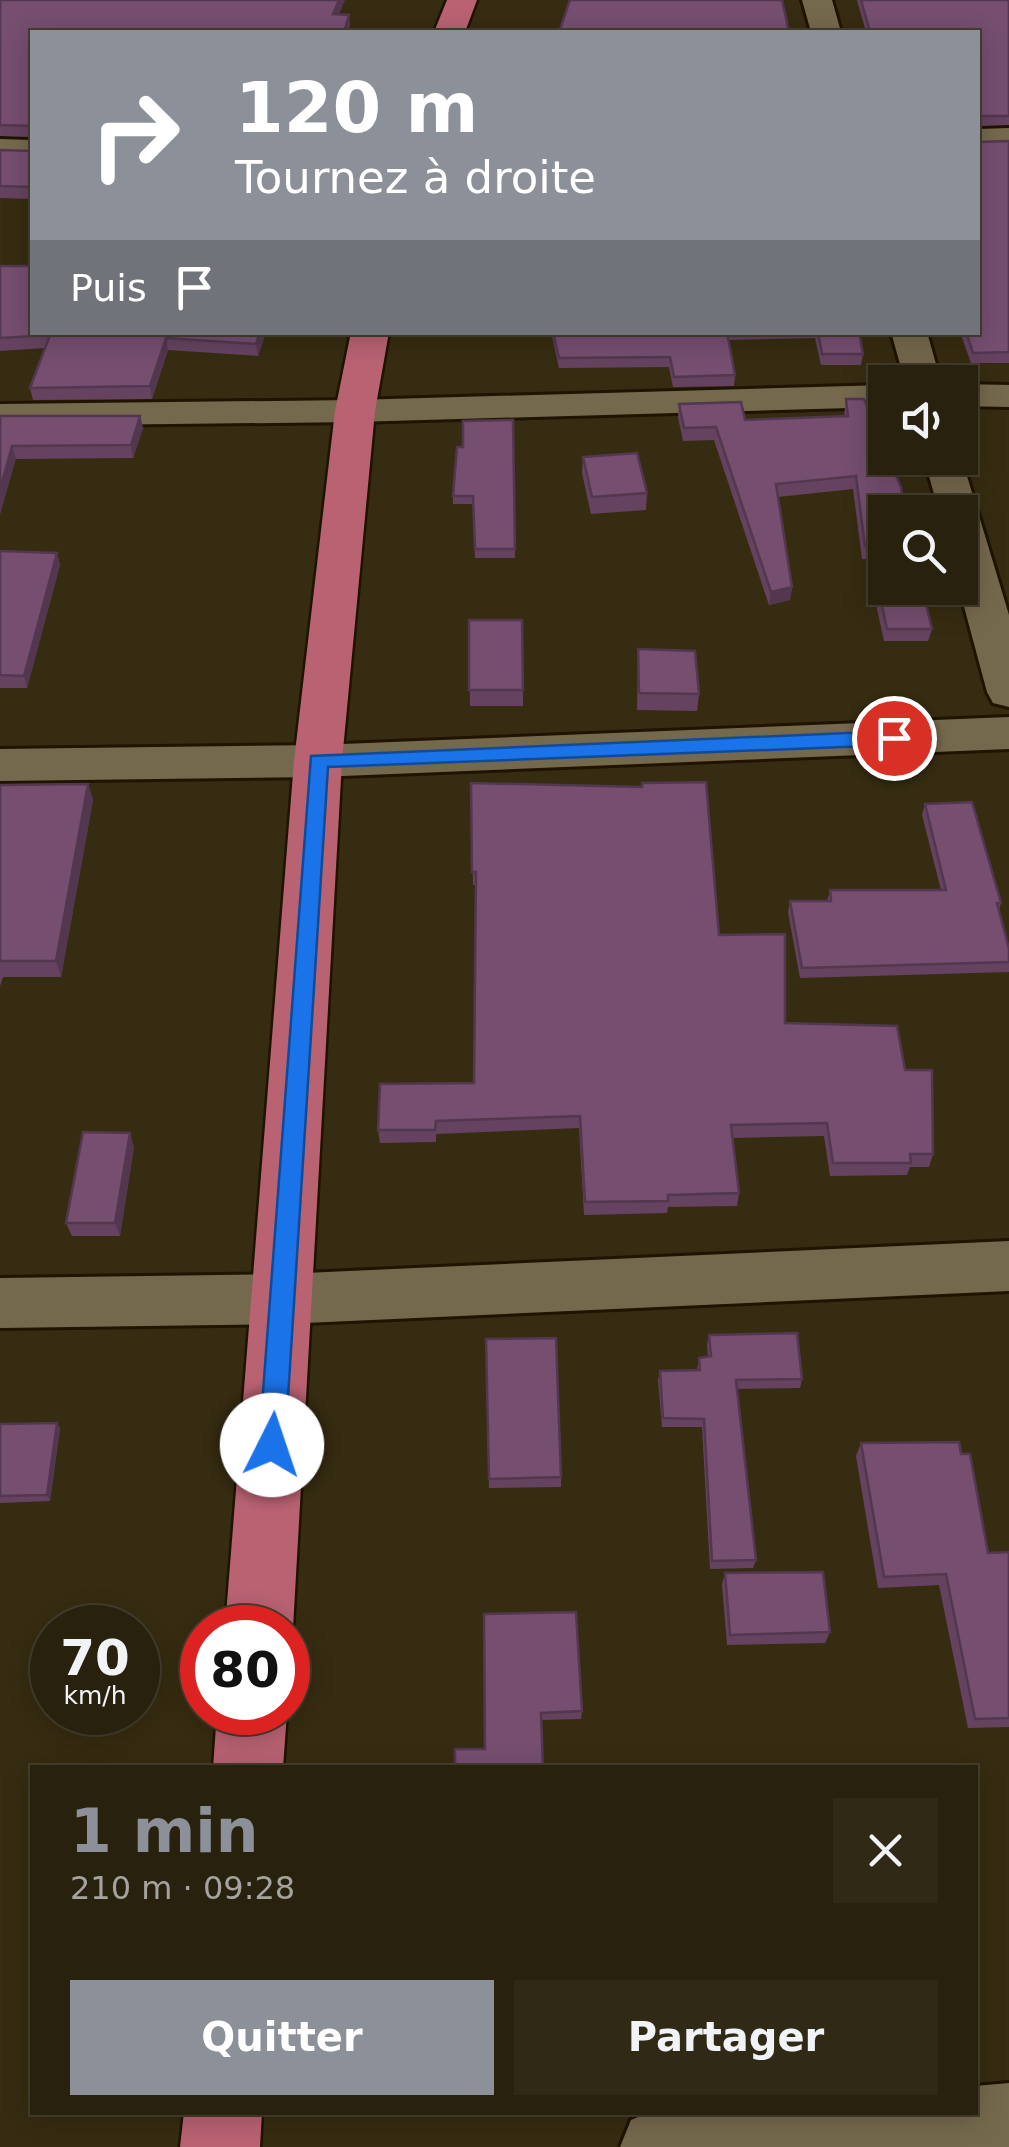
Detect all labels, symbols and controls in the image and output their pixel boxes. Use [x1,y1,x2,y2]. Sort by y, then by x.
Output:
text: 120 m [235,67,478,149]
icon: right [70,70,200,200]
text: Tournez à droite [235,151,596,204]
icon: arrive [167,260,222,315]
text: Puis [70,266,147,310]
map controls [868,365,978,605]
button: sound [868,365,978,475]
button: search [868,495,978,605]
pin [852,696,937,781]
icon: arrive [867,711,922,766]
position arrow [220,1393,324,1497]
speed limit sign: 80 [180,1605,310,1735]
text: 70 [60,1629,130,1687]
text: km/h [63,1681,127,1710]
text: 1 min [70,1796,258,1866]
button: close [833,1798,938,1903]
text: 210 m · 09:28 [70,1869,295,1907]
button: Quitter [70,1980,494,2095]
button: Partager [514,1980,938,2095]

